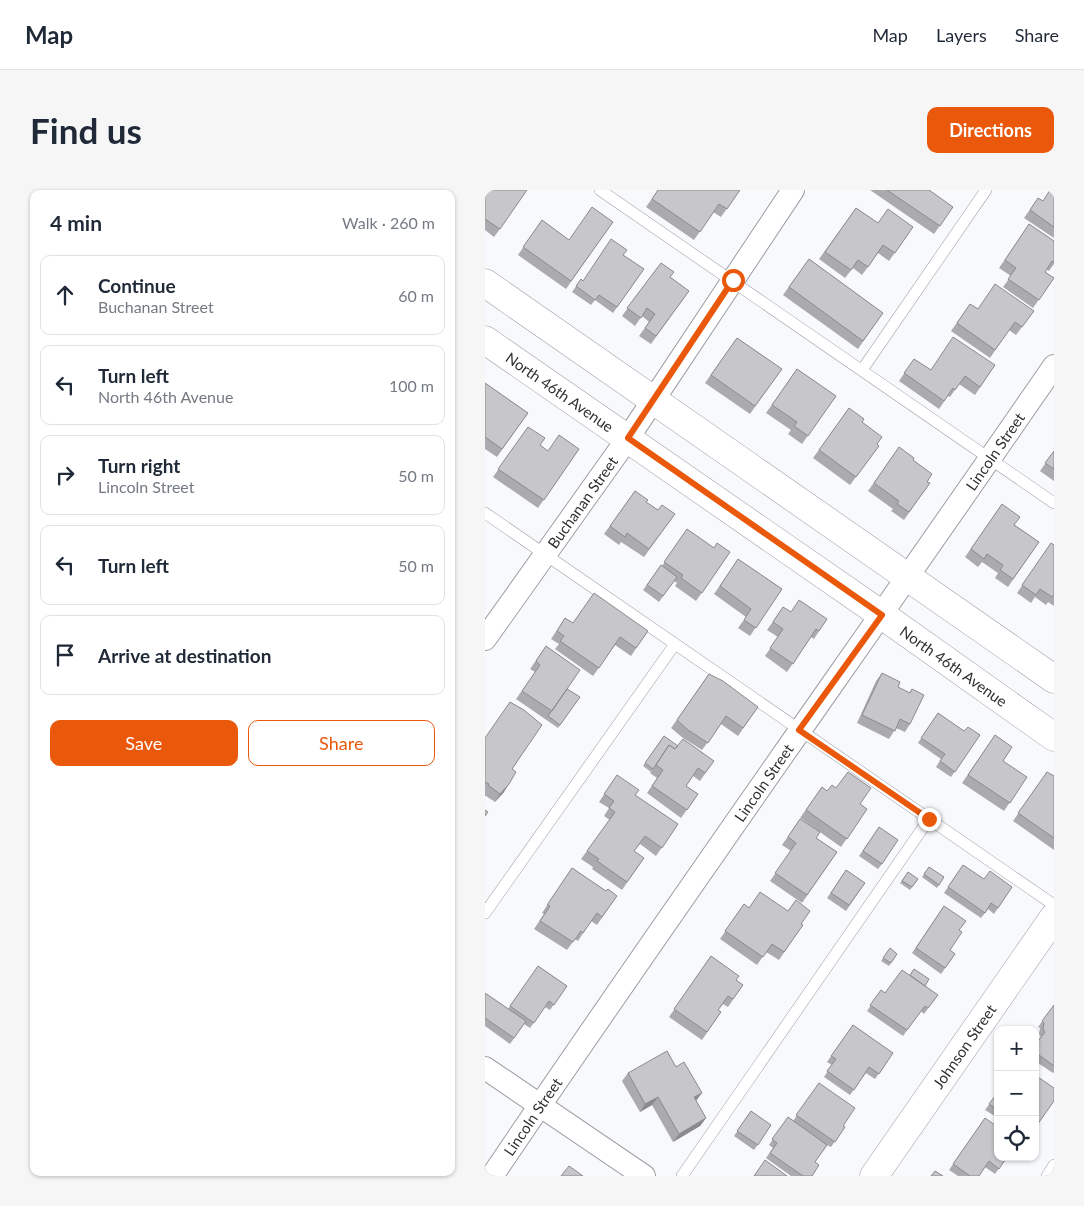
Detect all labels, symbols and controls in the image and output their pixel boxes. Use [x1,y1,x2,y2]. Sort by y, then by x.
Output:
text: Map [25,20,73,49]
text: Map [872,24,908,46]
text: Layers [936,24,987,46]
text: Share [1015,24,1059,46]
button: Directions [927,107,1054,153]
text: Find us [30,109,142,151]
text: 4 min [50,210,102,235]
text: Walk · 260 m [342,213,435,232]
route start [722,269,745,292]
text: Continue [98,274,176,297]
icon: ahead [51,281,79,309]
text: 60 m [398,286,434,305]
text: Buchanan Street [98,297,214,316]
street label: North 46th Avenue [502,348,617,435]
text: Turn left [98,364,169,387]
icon: left [51,371,79,399]
text: 100 m [389,376,434,395]
text: North 46th Avenue [98,387,233,406]
street label: Lincoln Street [962,409,1028,494]
street label: Buchanan Street [544,452,622,552]
text: Turn right [98,454,180,477]
icon: right [51,461,79,489]
text: 50 m [398,466,434,485]
text: Lincoln Street [98,477,194,496]
icon: left [51,551,79,579]
text: Turn left [98,554,169,577]
text: 50 m [398,556,434,575]
street label: North 46th Avenue [897,622,1011,710]
icon: arrive [51,641,79,669]
text: Arrive at destination [98,644,271,667]
button: Save [50,720,238,766]
button: Share [248,720,435,766]
street label: Lincoln Street [730,740,797,825]
route end [918,808,941,831]
street label: Johnson Street [929,1000,1000,1092]
map controls [994,1026,1039,1161]
button: + [994,1026,1039,1071]
button: − [994,1071,1039,1116]
street label: Lincoln Street [500,1073,566,1159]
button: locate [994,1116,1039,1161]

